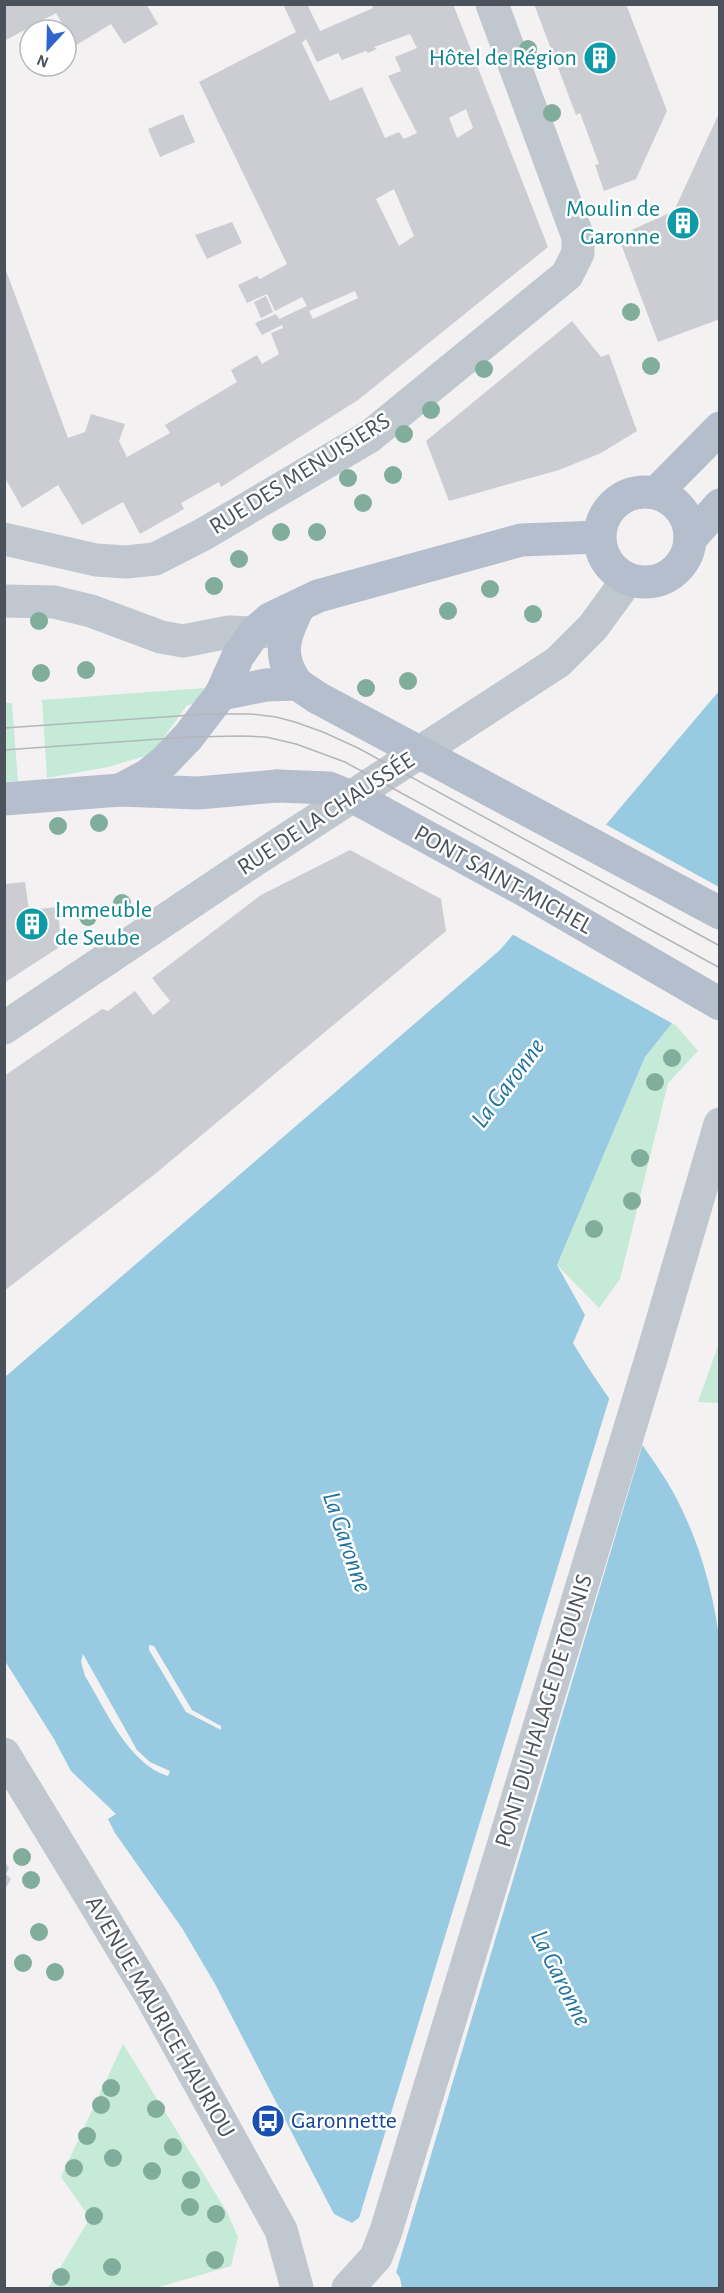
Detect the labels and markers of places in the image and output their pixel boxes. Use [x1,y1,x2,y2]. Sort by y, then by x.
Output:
building icon: Hôtel de Région [582,40,618,76]
place label: Hôtel de Région [429,46,577,70]
place label: Moulin de Garonne [566,197,660,249]
building icon: Moulin de Garonne [665,205,701,241]
place label: Immeuble de Seube [55,898,152,950]
building icon: Immeuble de Seube [14,906,50,942]
bus stop icon: Garonnette [250,2103,286,2139]
place label: Garonnette [291,2109,397,2133]

